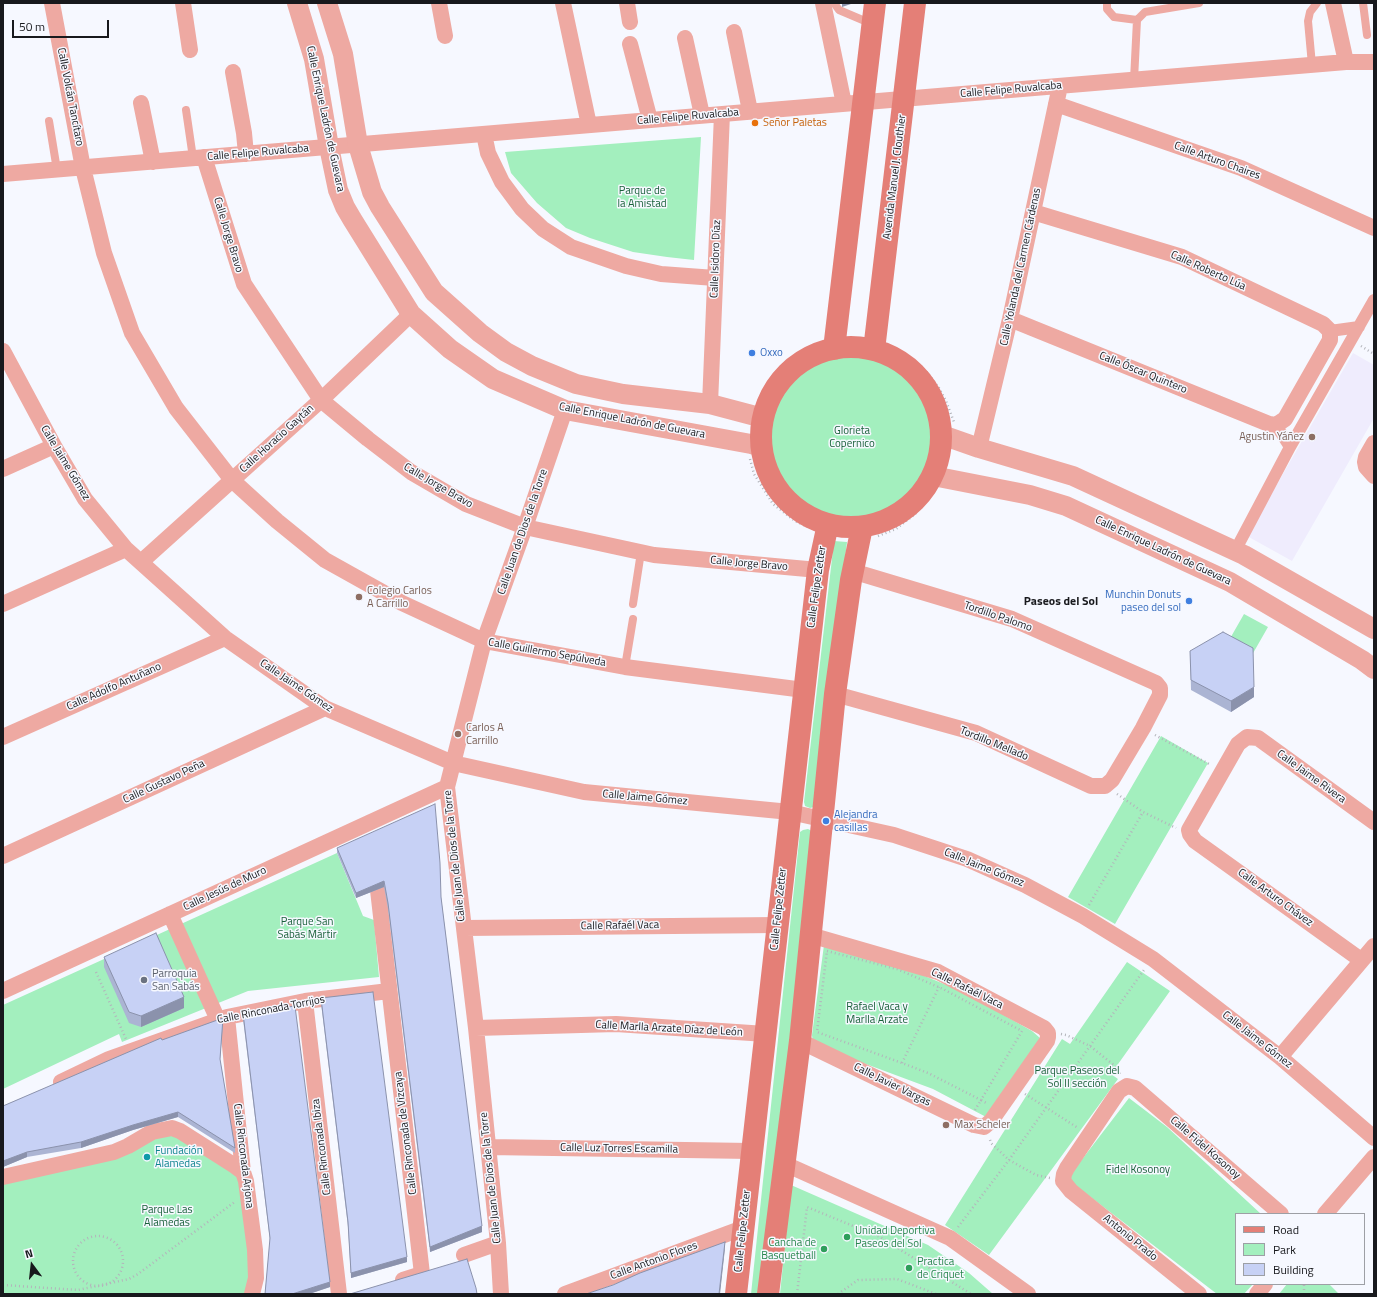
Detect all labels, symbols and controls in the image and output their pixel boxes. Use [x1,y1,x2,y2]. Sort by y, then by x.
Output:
scale bar [14,12,111,38]
text: 50 m [19,17,45,36]
street label: Calle Enrique Ladrón de Guevara [303,45,347,193]
street label: Calle Volcán Tancítaro [54,47,86,147]
street label: Calle Felipe Ruvalcaba [960,79,1062,101]
street label: Calle Felipe Ruvalcaba [637,106,739,128]
street label: Avenida Manuel J. Clouthier [881,114,909,240]
place label: Señor Paletas [763,116,827,130]
marker: Señor Paletas [750,118,760,128]
street label: Calle Arturo Chaires [1172,139,1262,183]
street label: Calle Felipe Ruvalcaba [207,142,309,164]
park label: Parque de la Amistad [618,184,666,210]
street label: Calle Yolanda del Carmen Cárdenas [998,187,1044,347]
street label: Calle Jorge Bravo [210,196,246,274]
street label: Calle Isidoro Díaz [708,220,724,298]
street label: Calle Roberto Lúa [1168,249,1248,293]
place label: Oxxo [760,346,783,360]
marker: Oxxo [747,348,757,358]
street label: Calle Óscar Quintero [1097,349,1189,397]
street label: Calle Enrique Ladrón de Guevara [558,400,706,442]
street label: Calle Horacio Gaytán [237,402,317,476]
street label: Calle Jaime Gómez [37,423,93,503]
park label: Glorieta Copernico [829,424,875,450]
place label: Agustin Yáñez [1239,430,1304,444]
marker: Agustin Yáñez [1307,432,1317,442]
street label: Calle Jorge Bravo [401,461,475,511]
street label: Calle Juan de Dios de la Torre [495,467,551,597]
street label: Calle Enrique Ladrón de Guevara [1093,514,1233,588]
street label: Calle Felipe Zetter [805,545,829,629]
street label: Calle Jorge Bravo [710,554,788,574]
place label: Colegio Carlos A Carrillo [367,584,432,610]
place label: Munchin Donuts paseo del sol [1105,588,1181,614]
marker: Colegio Carlos A Carrillo [354,592,364,602]
district label: Paseos del Sol [1024,595,1098,609]
marker: Munchin Donuts paseo del sol [1184,596,1194,606]
street label: Tordillo Palomo [962,599,1034,635]
street label: Calle Guillermo Sepúlveda [487,636,607,670]
street label: Calle Jaime Gómez [257,657,335,715]
street label: Calle Adolfo Antuñano [65,660,163,714]
place label: Carlos A Carrillo [466,721,504,747]
street label: Tordillo Mellado [958,724,1030,764]
marker: Carlos A Carrillo [453,729,463,739]
street label: Calle Jaime Rivera [1274,748,1348,806]
street label: Calle Gustavo Peña [121,757,207,807]
street label: Calle Jaime Gómez [602,788,688,808]
street label: Calle Juan de Dios de la Torre [442,790,468,922]
place label: Alejandra casillas [834,808,878,834]
marker: Alejandra casillas [821,816,831,826]
street label: Calle Jaime Gómez [942,846,1026,890]
street label: Calle Jesús de Muro [181,864,269,914]
street label: Calle Arturo Chávez [1235,866,1315,930]
street label: Calle Felipe Zetter [768,867,790,951]
park label: Parque San Sabás Mártir [278,915,336,941]
street label: Calle Rafaél Vaca [581,919,659,933]
street label: Calle Rafaél Vaca [929,966,1005,1012]
place label: Parroquia San Sabás [152,967,200,993]
marker: Parroquia San Sabás [139,975,149,985]
street label: Calle Rinconada Torrijos [216,993,326,1027]
park label: Rafael Vaca y Marlla Arzate [846,1000,908,1026]
street label: Calle Jaime Gómez [1219,1009,1295,1071]
street label: Calle Marlla Arzate Díaz de León [595,1019,743,1039]
street label: Calle Javier Vargas [851,1061,933,1109]
park label: Parque Paseos del Sol II sección [1034,1064,1120,1090]
street label: Calle Rinconada de Vizcaya [392,1071,420,1195]
street label: Calle Rinconada Ibiza [310,1098,334,1196]
street label: Calle Rinconada Arjona [230,1103,256,1209]
street label: Calle Juan de Dios de la Torre [478,1112,504,1244]
street label: Calle Fidel Kosonoy [1167,1114,1243,1182]
place label: Max Scheler [954,1118,1010,1132]
marker: Max Scheler [941,1120,951,1130]
street label: Calle Luz Torres Escamilla [560,1141,678,1157]
place label: Fundación Alamedas [155,1144,203,1170]
marker: Fundación Alamedas [142,1152,152,1162]
park label: Fidel Kosonoy [1106,1163,1170,1177]
street label: Calle Felipe Zetter [732,1189,754,1273]
park label: Parque Las Alamedas [141,1203,193,1229]
street label: Antonio Prado [1100,1212,1160,1264]
legend [1235,1213,1365,1285]
text: Road [1273,1220,1299,1239]
place label: Unidad Deportiva Paseos del Sol [855,1224,935,1250]
marker: Unidad Deportiva Paseos del Sol [842,1232,852,1242]
place label: Cancha de Basquetball [761,1236,816,1262]
street label: Calle Antonio Flores [609,1239,699,1283]
text: Park [1273,1240,1296,1259]
marker: Cancha de Basquetball [819,1244,829,1254]
north arrow [12,1245,52,1285]
text: N [23,1245,35,1262]
place label: Practica de Criquet [917,1255,964,1281]
text: Building [1273,1260,1314,1279]
marker: Practica de Criquet [904,1263,914,1273]

